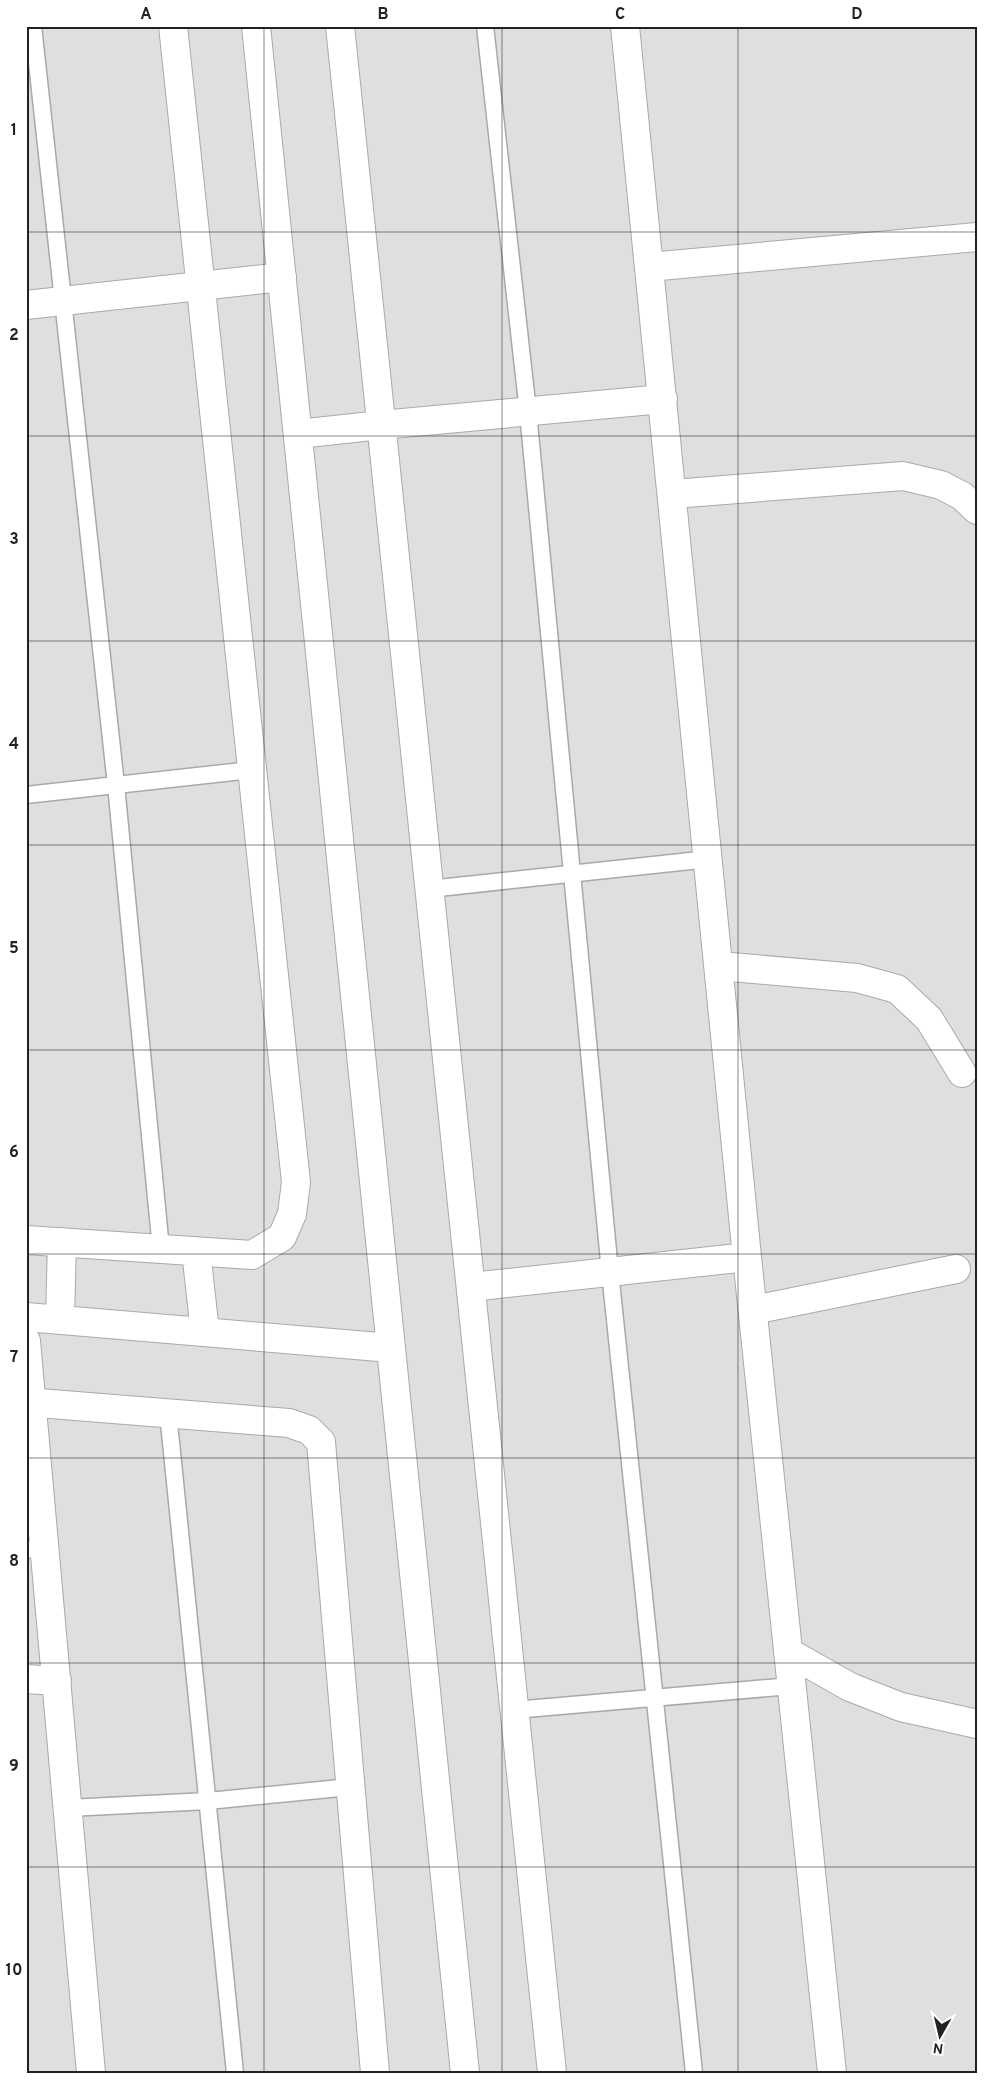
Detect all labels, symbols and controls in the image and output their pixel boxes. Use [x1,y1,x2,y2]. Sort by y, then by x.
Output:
text: A [140,5,152,25]
text: B [377,5,389,25]
text: C [615,5,625,25]
text: D [851,5,863,25]
text: 1 [11,121,17,141]
text: 2 [9,326,19,346]
text: 3 [9,530,19,550]
text: 4 [9,735,19,755]
text: 5 [9,939,19,959]
text: 6 [9,1143,19,1163]
text: 7 [10,1348,18,1368]
text: 8 [9,1552,19,1572]
text: 9 [9,1757,19,1777]
text: 10 [6,1961,22,1981]
north arrow [916,2012,966,2062]
text: N [932,2038,945,2057]

